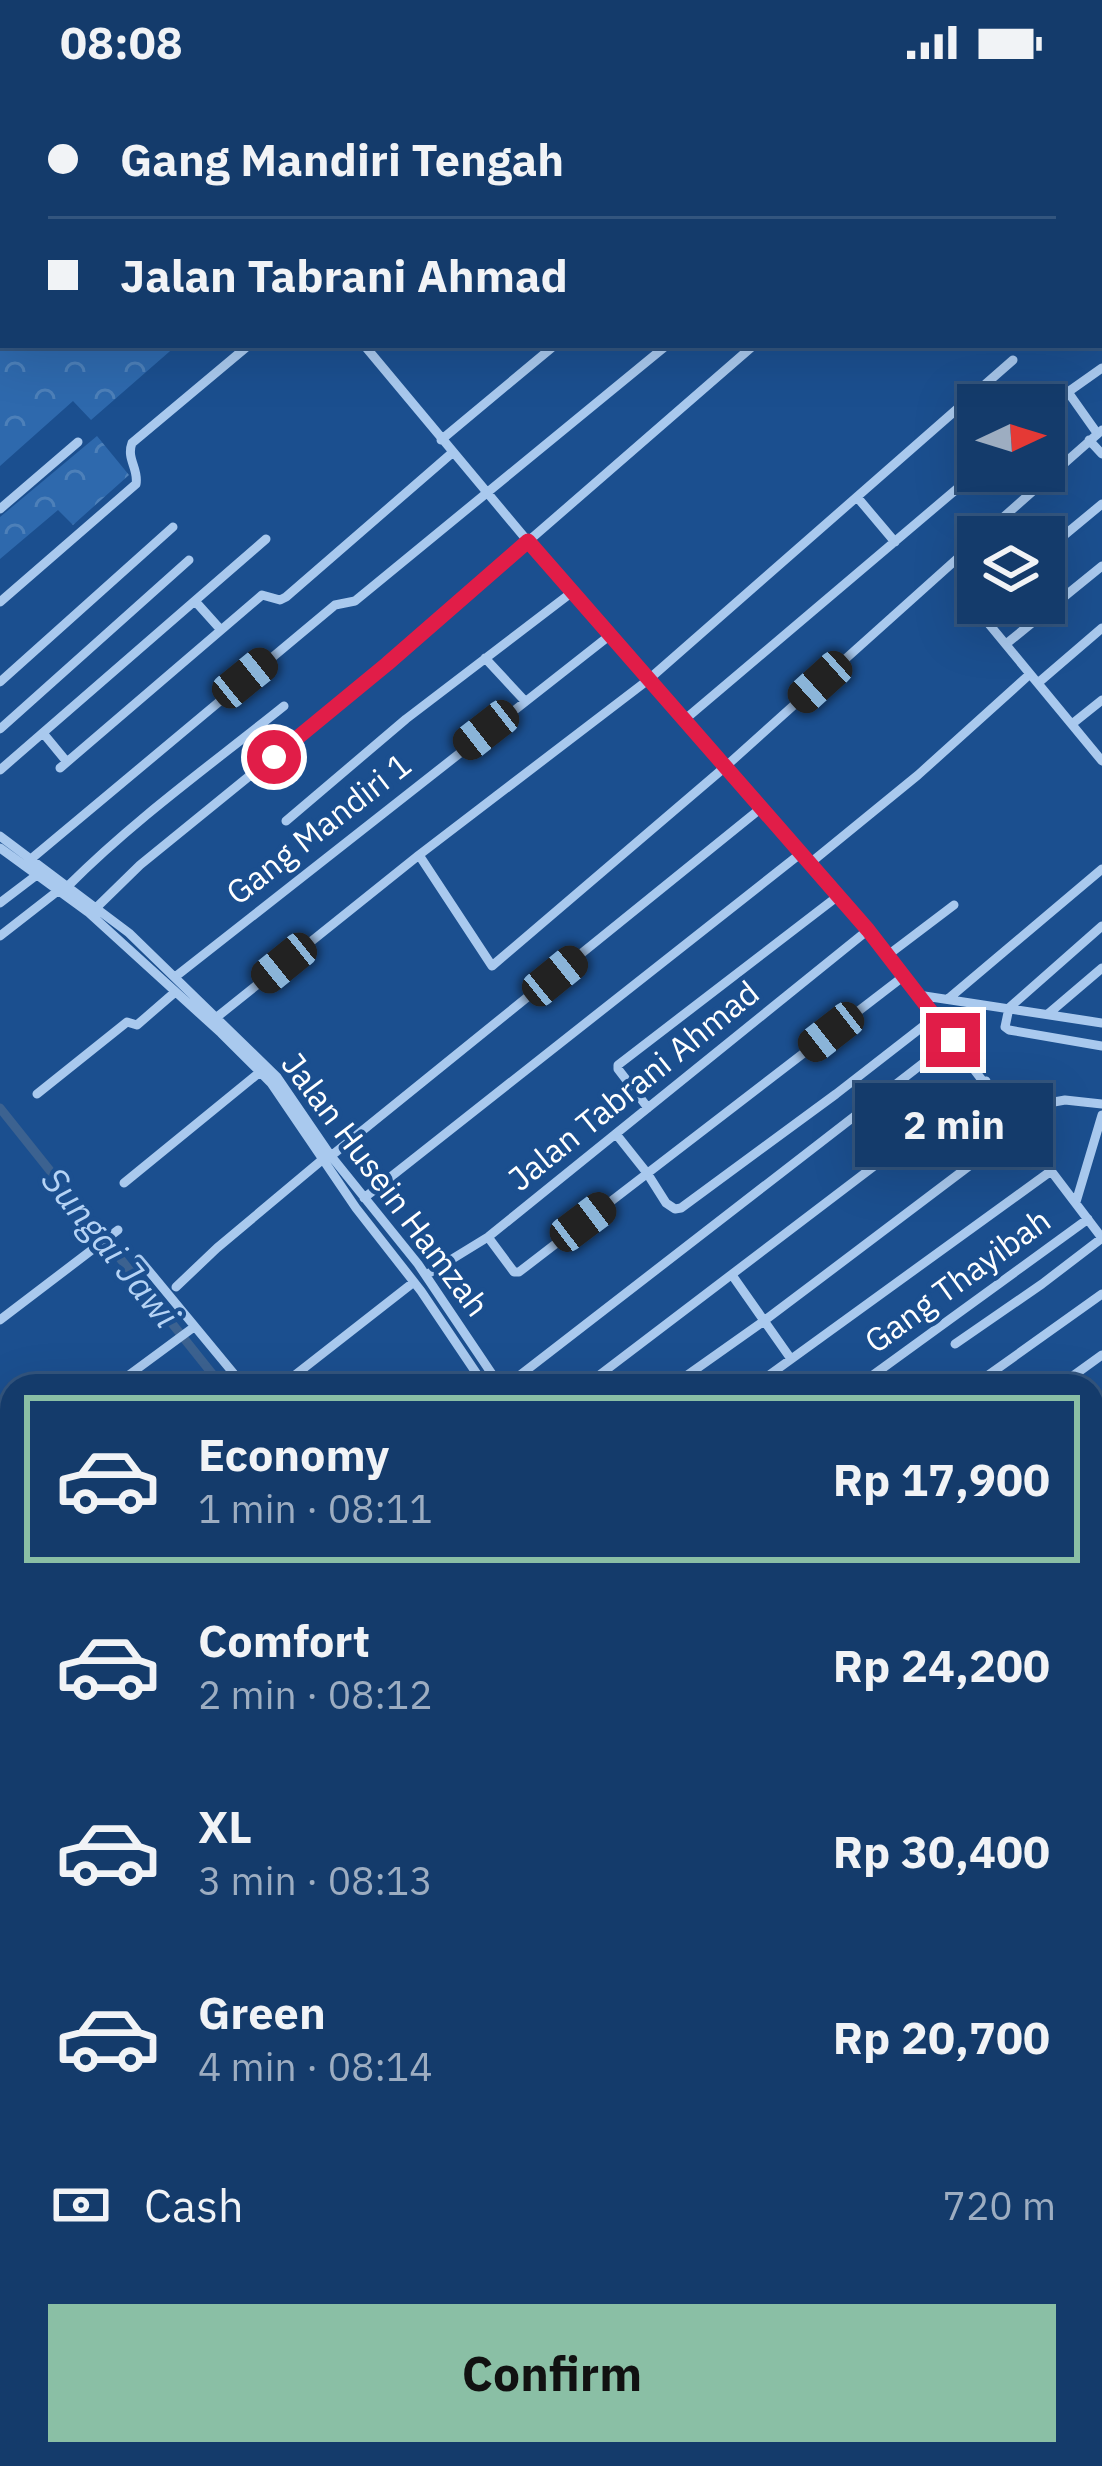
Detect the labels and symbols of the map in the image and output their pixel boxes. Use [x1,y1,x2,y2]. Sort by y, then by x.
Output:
north arrow [957,384,1065,492]
car [206,641,284,715]
car [781,645,859,719]
car [447,694,525,766]
route start [247,730,301,784]
street label: Gang Mandiri 1 [217,742,419,914]
car [245,926,323,1000]
car [516,939,594,1013]
street label: Jalan Tabrani Ahmad [499,971,767,1199]
car [792,996,870,1068]
route end [926,1013,980,1067]
street label: Jalan Husein Hamzah [273,1043,499,1325]
callout: 2 min [854,1082,1052,1166]
water label: Sungai Jawi [32,1157,190,1337]
car [543,1186,623,1258]
street label: Gang Thayibah [855,1198,1059,1362]

